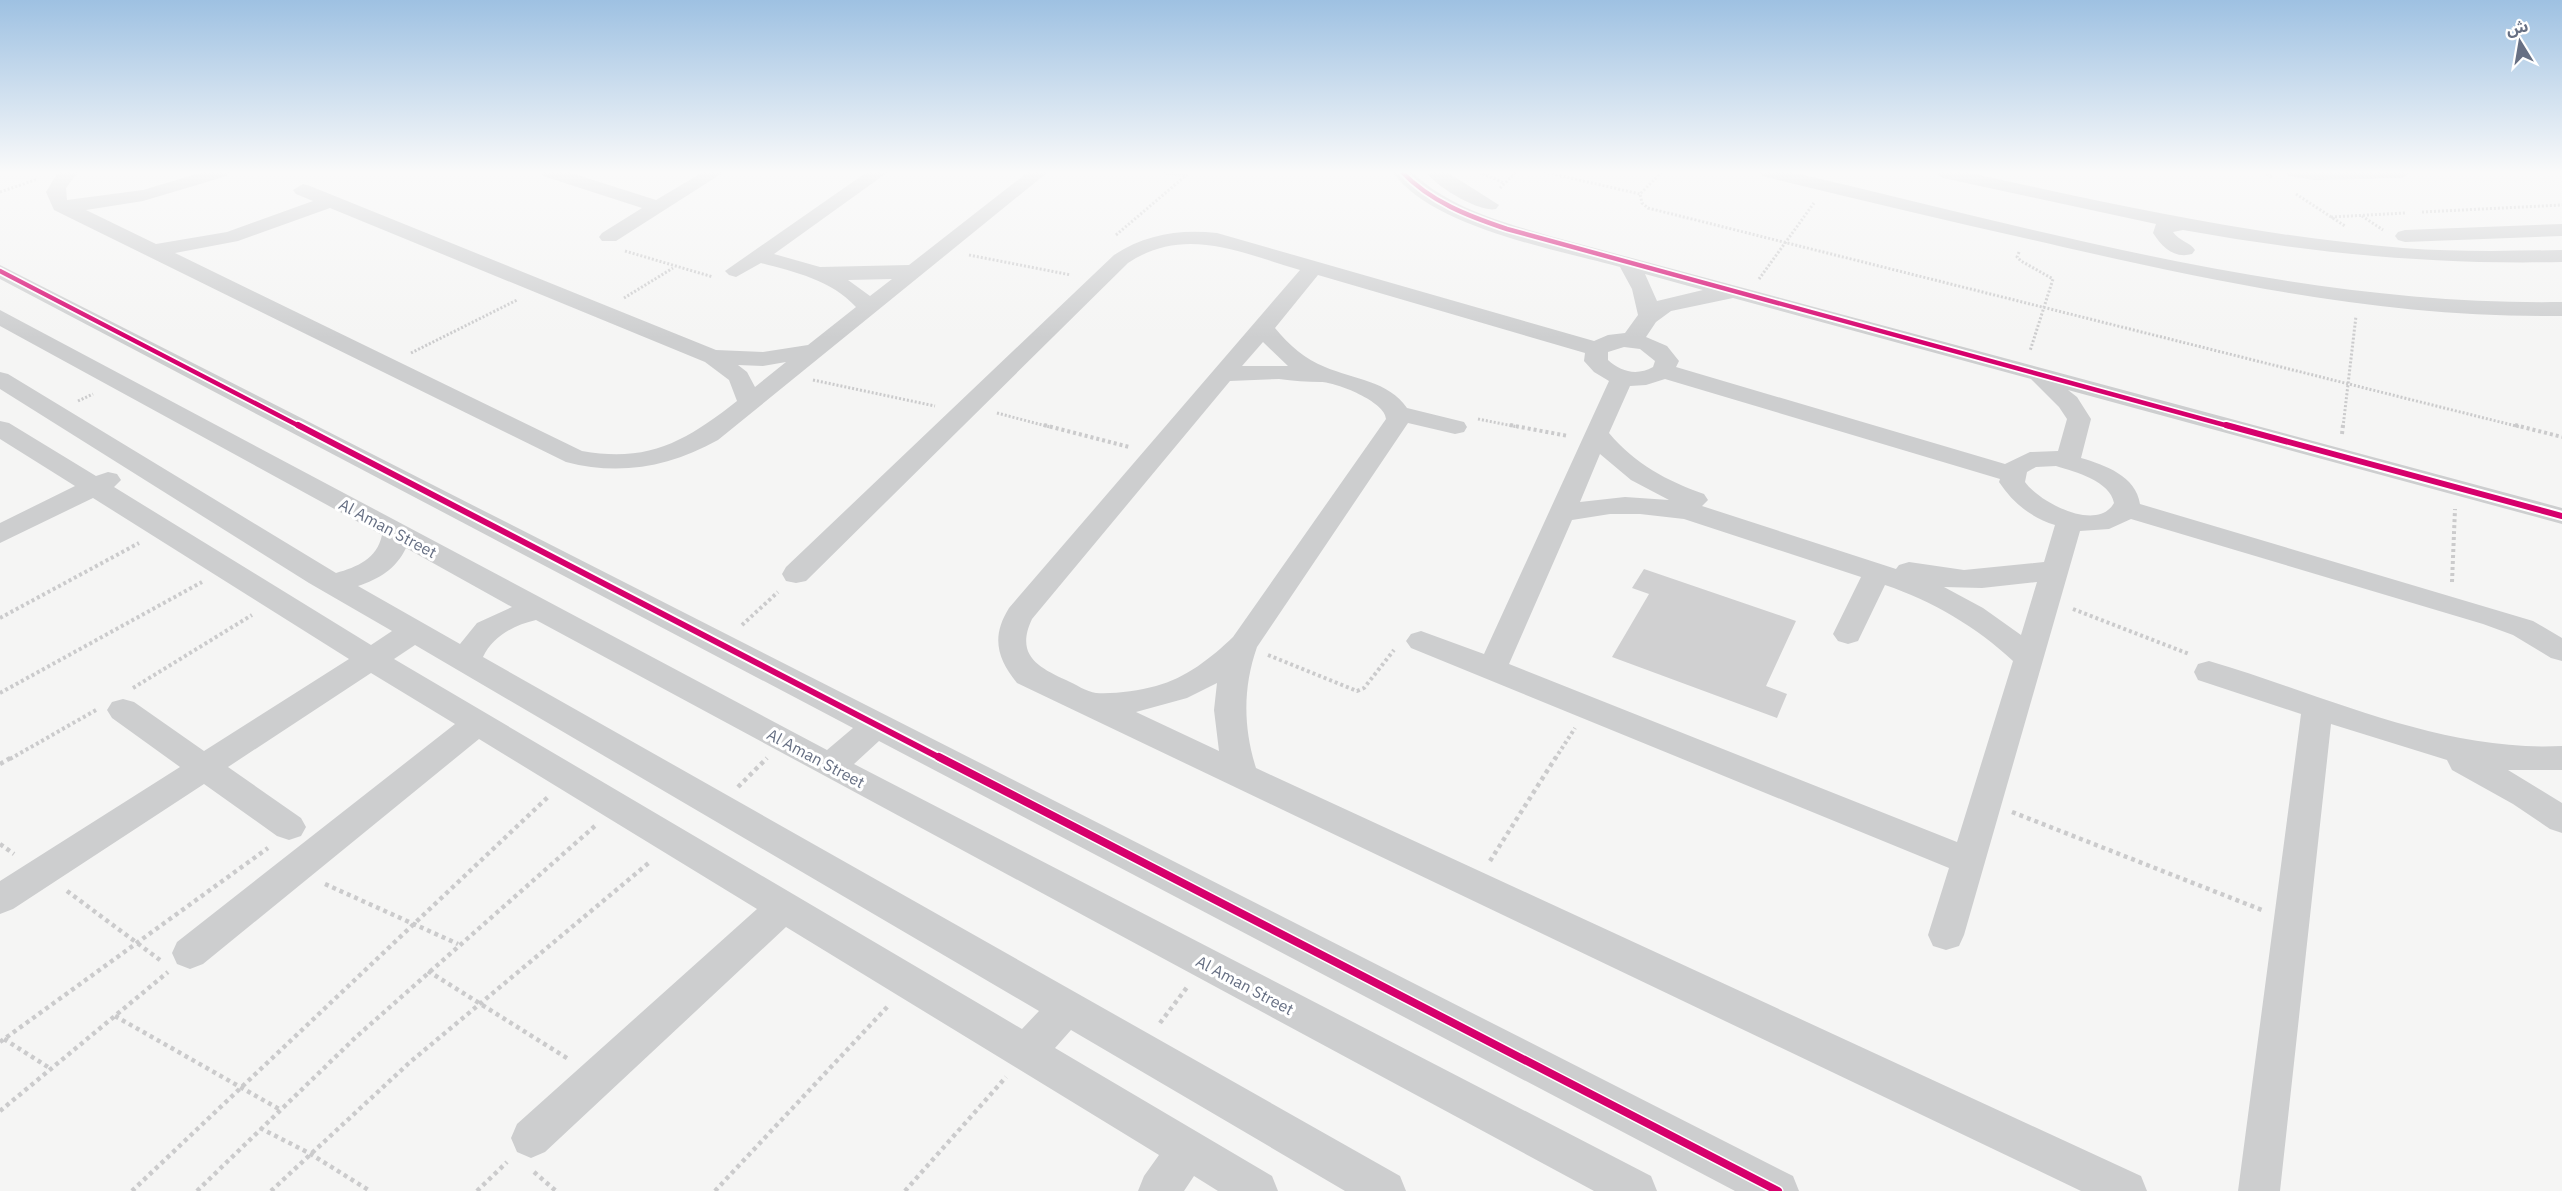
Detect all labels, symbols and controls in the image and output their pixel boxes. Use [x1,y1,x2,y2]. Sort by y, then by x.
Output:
north arrow [2490,12,2550,72]
text: ش [2504,15,2530,39]
street label: Al Aman Street [336,494,440,562]
street label: Al Aman Street [764,724,868,792]
street label: Al Aman Street [1193,951,1297,1019]

